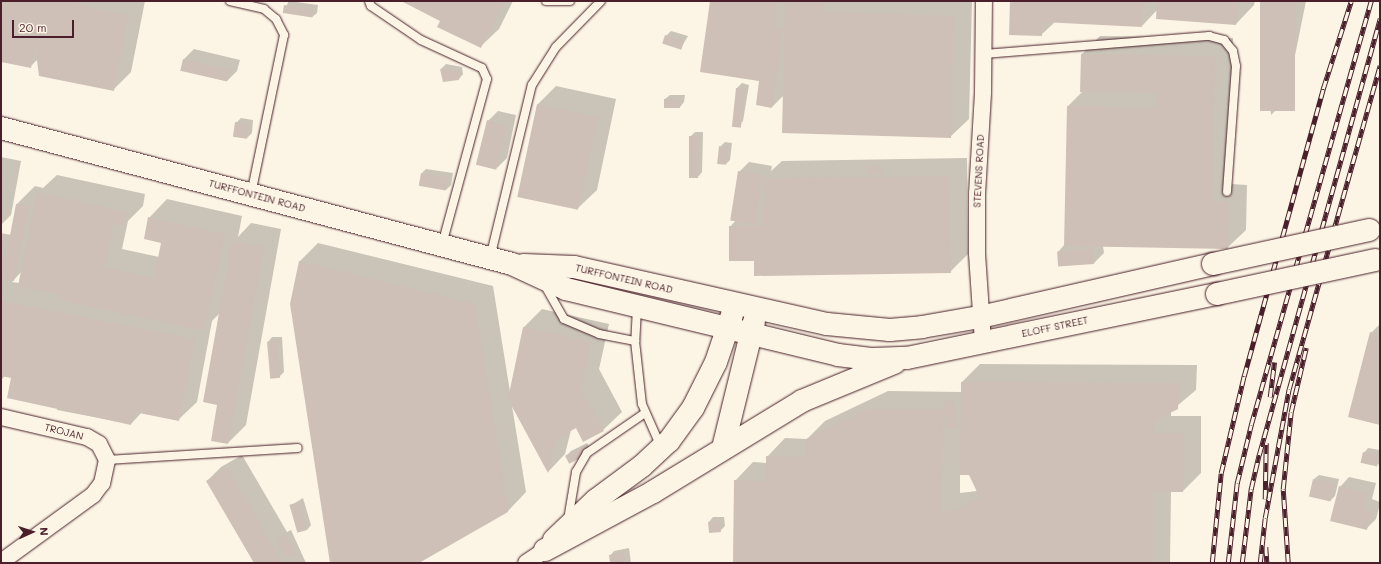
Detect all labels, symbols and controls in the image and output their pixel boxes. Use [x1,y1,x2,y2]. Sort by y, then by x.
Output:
scale bar [14,12,76,38]
text: 20 m [19,19,47,35]
street label: STEVENS ROAD [971,134,987,208]
street label: TURFFONTEIN ROAD [207,177,307,215]
street label: TURFFONTEIN ROAD [574,262,674,296]
street label: ELOFF STREET [1021,314,1089,340]
street label: TROJAN [43,421,85,443]
north arrow [12,512,52,552]
text: N [37,527,52,536]

